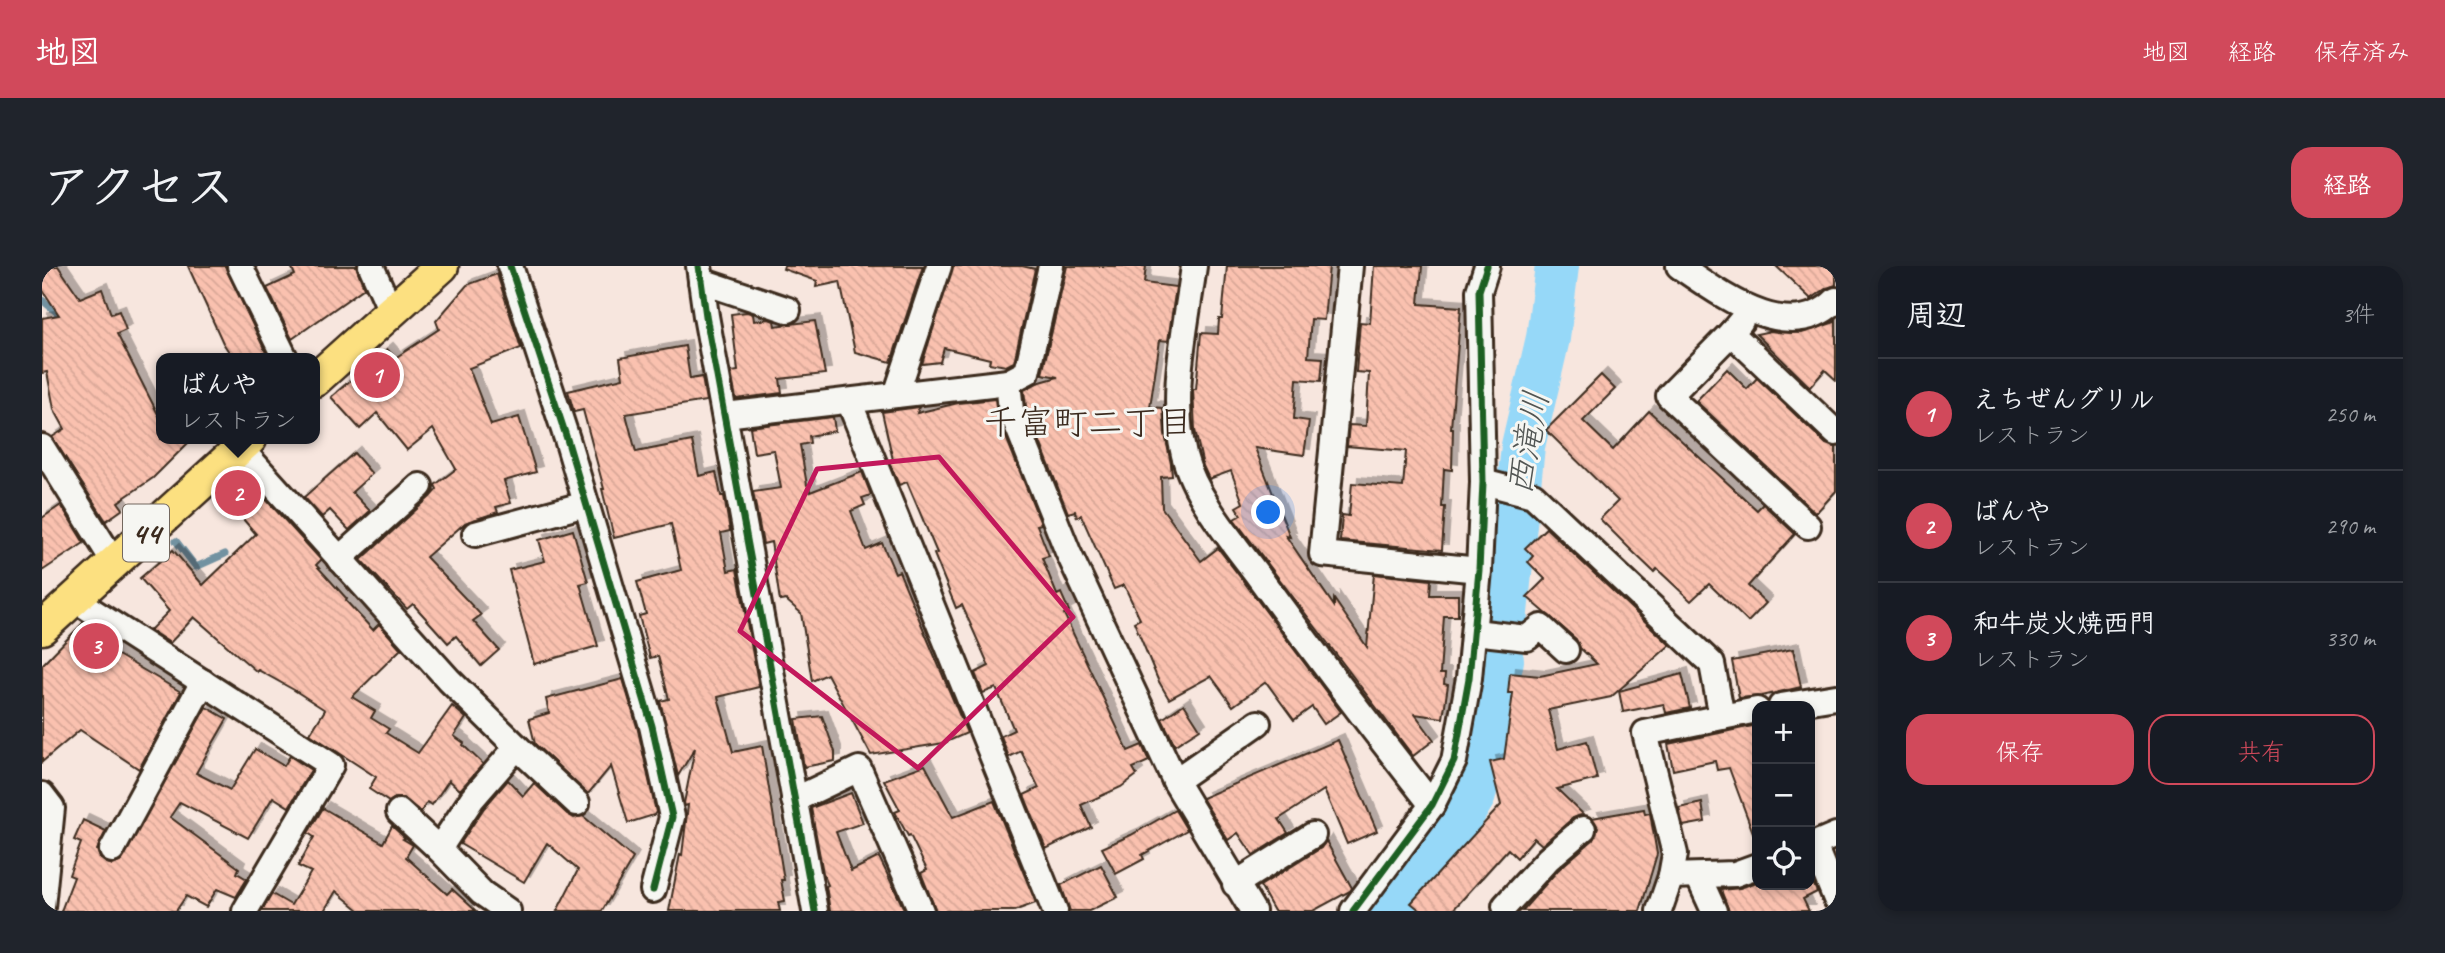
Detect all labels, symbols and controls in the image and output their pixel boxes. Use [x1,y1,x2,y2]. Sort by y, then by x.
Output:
text: 地図 [35,31,101,73]
text: 地図 [2142,37,2190,67]
text: 経路 [2228,37,2276,67]
text: 保存済み [2314,37,2410,67]
button: 経路 [2291,147,2403,218]
text: アクセス [42,156,235,218]
text: 周辺 [1906,296,1966,334]
text: 3件 [2342,300,2375,329]
pin: 1 [354,349,400,401]
popup [156,353,320,444]
text: ばんや [180,368,258,401]
text: えちぜんグリル [1973,383,2155,416]
water label: 西滝川 [1497,387,1559,499]
district label: 千富町二丁目 [983,400,1193,445]
text: 1 [1924,400,1934,429]
text: 250 m [2326,400,2375,429]
text: レストラン [180,406,296,435]
text: レストラン [1973,421,2090,450]
pin: 2 [215,467,261,519]
your location [1251,495,1285,529]
text: ばんや [1973,495,2051,528]
road number: 44 [123,505,169,562]
text: 2 [1924,512,1934,541]
text: 290 m [2326,512,2375,541]
text: レストラン [1973,533,2090,562]
text: 和牛炭火焼西門 [1973,607,2155,640]
pin: 3 [73,620,119,672]
text: 3 [1924,624,1934,653]
text: 330 m [2326,624,2375,653]
text: レストラン [1973,645,2090,674]
map controls [1752,701,1815,890]
button: + [1752,701,1815,764]
button: 保存 [1906,714,2134,785]
button: 共有 [2148,714,2375,785]
button: − [1752,764,1815,827]
button: locate [1752,827,1815,890]

